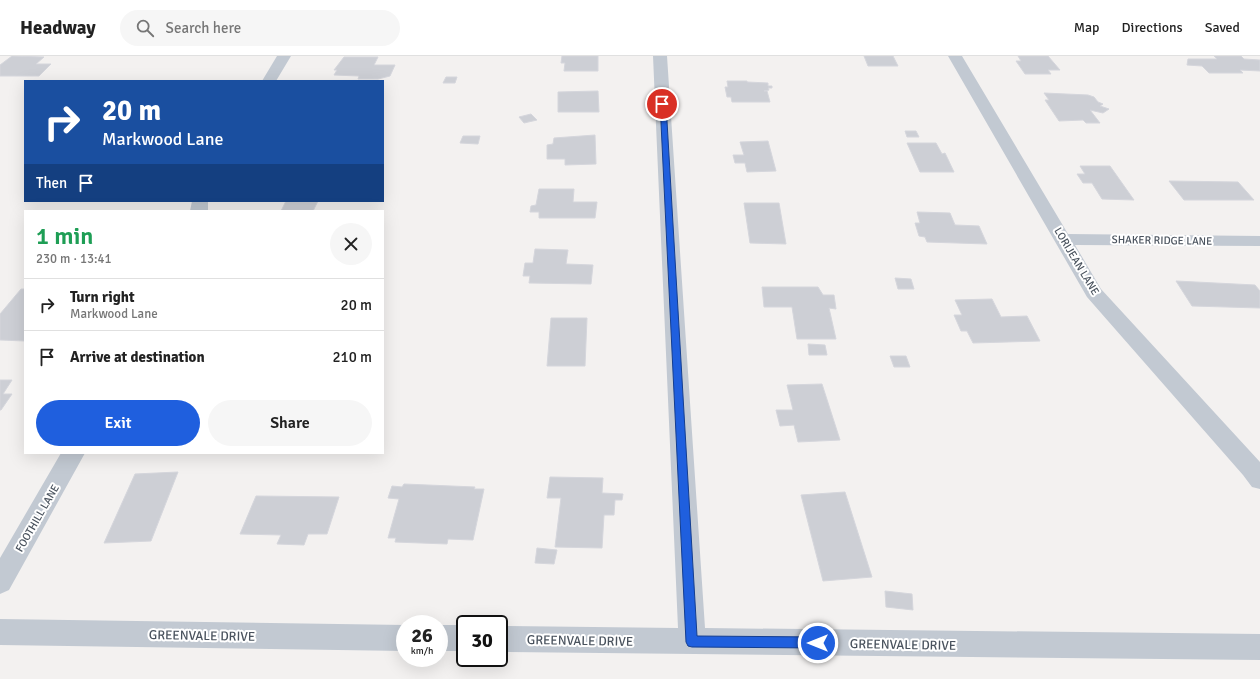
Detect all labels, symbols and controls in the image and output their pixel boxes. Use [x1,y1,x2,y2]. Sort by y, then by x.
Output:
search box [120,10,400,46]
text: Headway [20,16,96,40]
icon: search [134,17,156,39]
text: Search here [166,19,241,37]
text: Map [1074,19,1100,36]
text: Directions [1122,19,1183,36]
text: Saved [1205,19,1240,36]
pin [645,87,679,121]
icon: arrive [651,93,673,115]
text: 20 m [102,94,161,128]
icon: right [36,96,88,148]
text: Markwood Lane [102,128,223,150]
icon: arrive [75,172,97,194]
text: Then [36,174,67,192]
text: 1 min [36,221,93,251]
button: close [330,223,372,265]
street label: LORIJEAN LANE [1051,225,1102,297]
street label: SHAKER RIDGE LANE [1111,233,1213,248]
text: 230 m · 13:41 [36,251,112,267]
text: Turn right [70,288,135,306]
icon: right [36,294,58,316]
text: 20 m [341,296,372,314]
text: Markwood Lane [70,306,158,322]
icon: arrive [36,346,58,368]
text: Arrive at destination [70,348,205,366]
text: 210 m [332,348,372,366]
button: Exit [36,400,200,446]
button: Share [208,400,372,446]
street label: FOOTHILL LANE [13,482,62,554]
speed limit sign: 30 [456,615,508,667]
position arrow [797,622,839,664]
text: 26 [411,623,433,648]
street label: GREENVALE DRIVE [149,627,255,645]
street label: GREENVALE DRIVE [527,632,633,650]
street label: GREENVALE DRIVE [850,636,956,654]
text: km/h [411,645,433,657]

